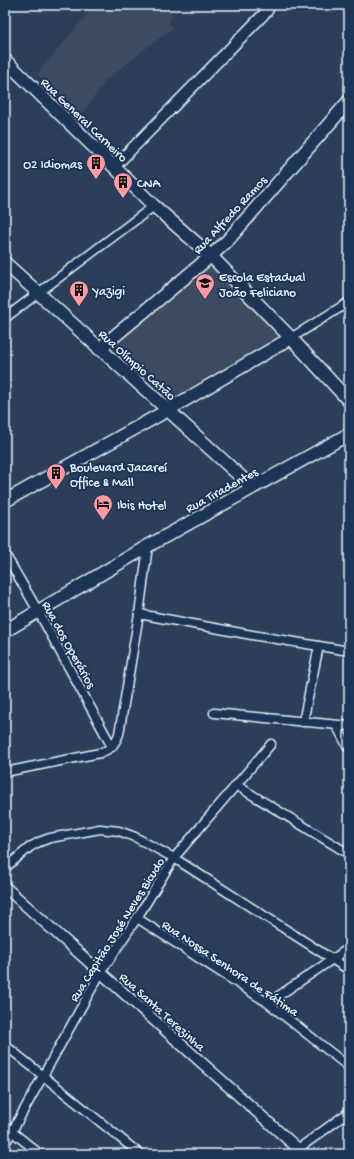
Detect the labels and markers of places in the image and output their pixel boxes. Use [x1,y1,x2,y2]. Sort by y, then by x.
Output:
building icon: O2 Idiomas [85,152,107,180]
place label: O2 Idiomas [23,158,83,173]
building icon: CNA [112,171,134,199]
place label: CNA [137,177,162,192]
place label: Escola Estadual João Feliciano [219,271,306,301]
school or university icon: Escola Estadual João Feliciano [194,272,216,300]
building icon: Yazigi [68,279,90,307]
place label: Yazigi [92,285,125,300]
place label: Boulevard Jacareí Office & Mall [69,461,168,491]
building icon: Boulevard Jacareí Office & Mall [45,462,67,490]
hotel icon: Ibis Hotel [92,493,114,521]
place label: Ibis Hotel [117,499,167,514]

